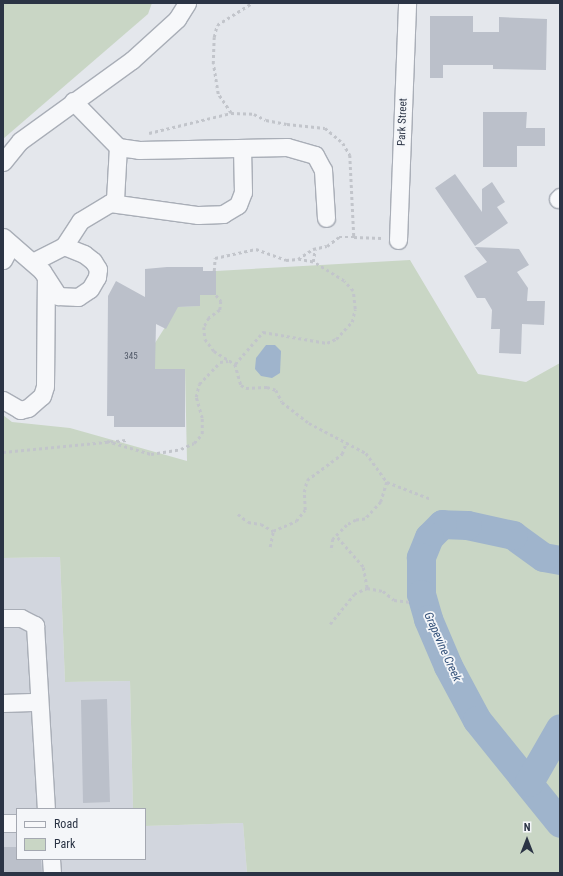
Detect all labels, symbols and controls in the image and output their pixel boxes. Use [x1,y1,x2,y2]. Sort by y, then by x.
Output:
street label: Park Street [396,98,410,146]
house number: 345 [124,351,138,361]
water label: Grapevine Creek [420,610,464,684]
legend [16,808,146,860]
text: Road [54,817,78,831]
north arrow [507,820,547,860]
text: N [524,821,530,834]
text: Park [54,837,75,851]

